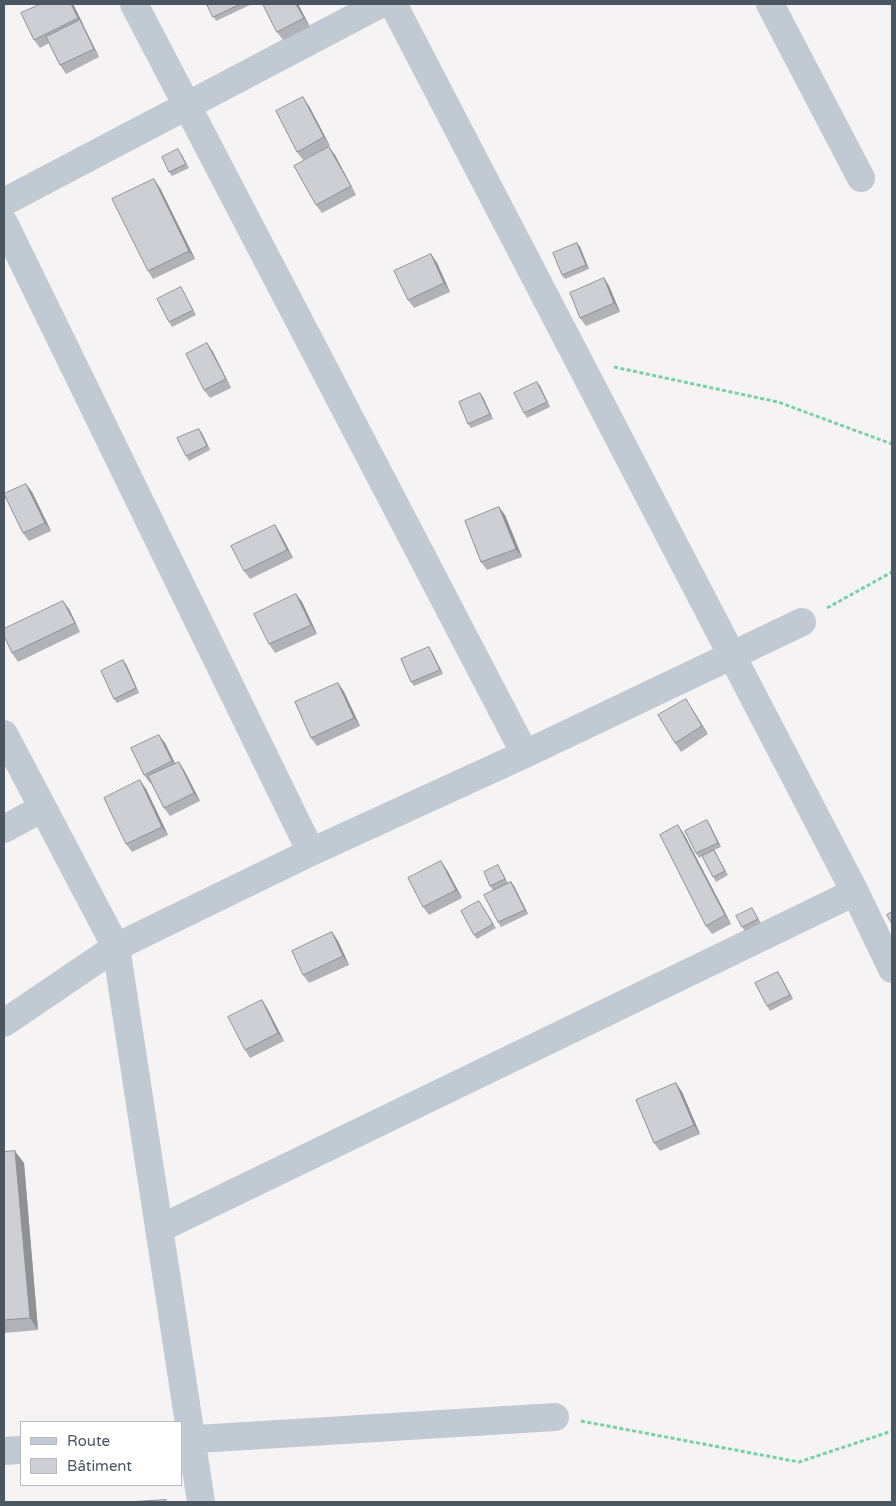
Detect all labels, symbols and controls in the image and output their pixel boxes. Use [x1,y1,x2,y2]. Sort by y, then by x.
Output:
legend [20,1421,182,1486]
text: Route [67,1432,110,1450]
text: Bâtiment [67,1457,132,1475]

